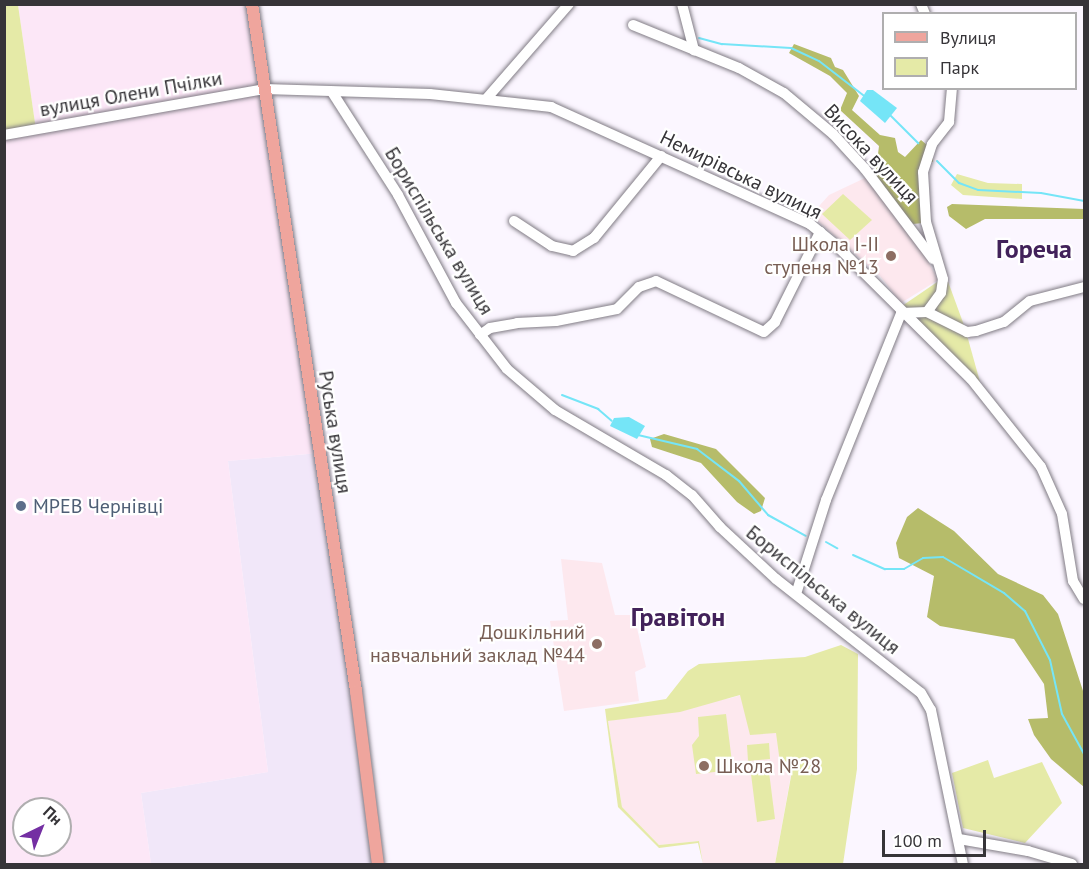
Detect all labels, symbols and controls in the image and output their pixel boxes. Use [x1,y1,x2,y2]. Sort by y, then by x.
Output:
legend [882,12,1077,90]
text: Вулиця [940,26,996,49]
text: Парк [940,56,979,79]
street label: вулиця Олени Пчілки [38,66,224,122]
street label: Висока вулиця [819,99,923,209]
street label: Немирівська вулиця [656,125,826,225]
street label: Бориспільська вулиця [379,143,499,319]
place label: Школа I-II ступеня №13 [764,232,879,279]
district label: Гореча [996,233,1072,265]
marker: Школа I-II ступеня №13 [884,249,898,263]
street label: Руська вулиця [313,369,357,495]
place label: МРЕВ Чернівці [33,494,163,518]
marker: МРЕВ Чернівці [14,499,28,513]
street label: Бориспільська вулиця [741,520,905,660]
district label: Гравітон [631,601,725,633]
place label: Дошкільний навчальний заклад №44 [370,620,585,667]
marker: Дошкільний навчальний заклад №44 [590,637,604,651]
place label: Школа №28 [716,754,821,778]
marker: Школа №28 [697,759,711,773]
north arrow [12,797,72,857]
text: Пн [39,802,67,829]
scale bar [885,818,988,856]
text: 100 m [893,829,942,852]

